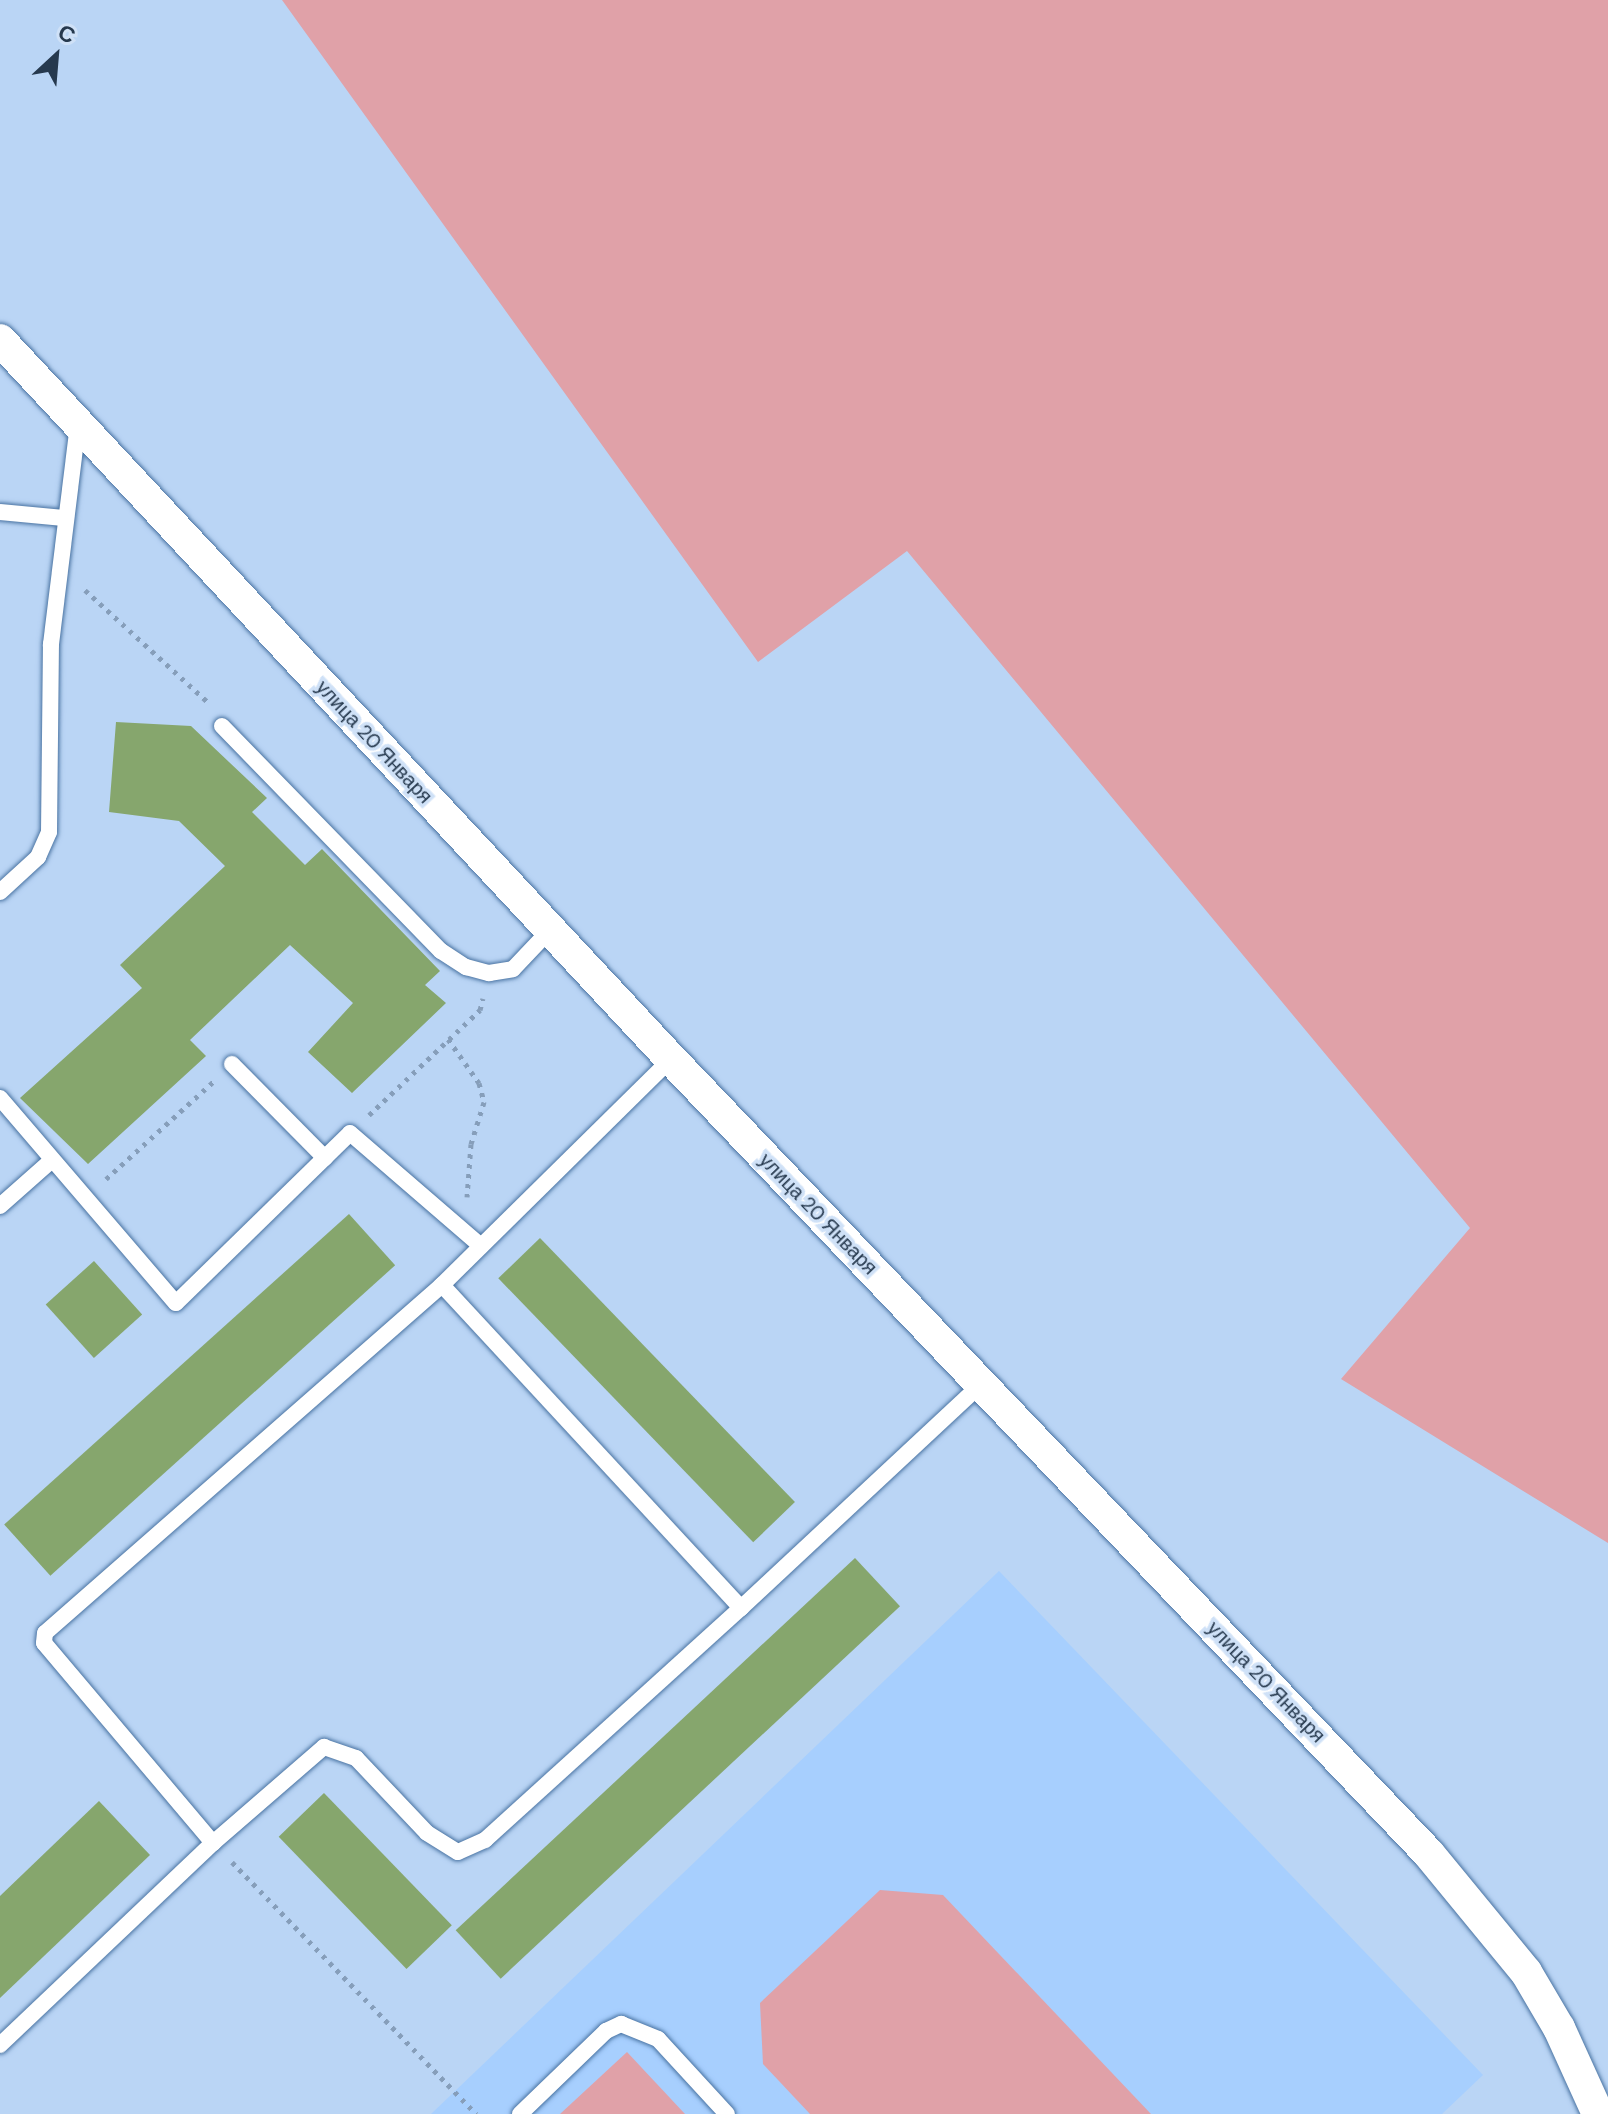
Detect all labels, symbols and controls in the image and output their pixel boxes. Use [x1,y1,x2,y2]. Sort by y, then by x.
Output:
north arrow [16,16,96,96]
text: С [53,17,80,50]
street label: улица 20 Января [311,676,437,808]
street label: улица 20 Января [754,1148,882,1280]
street label: улица 20 Января [1202,1616,1330,1748]

